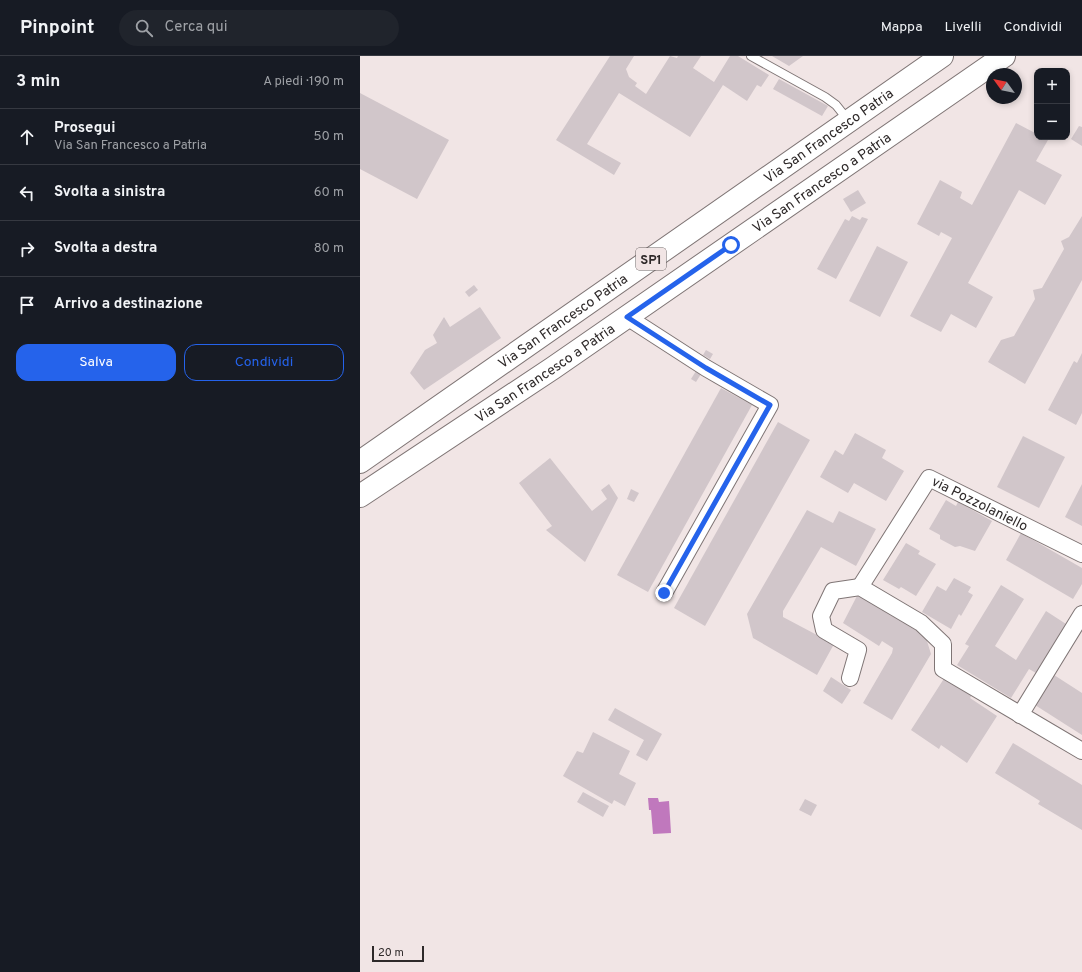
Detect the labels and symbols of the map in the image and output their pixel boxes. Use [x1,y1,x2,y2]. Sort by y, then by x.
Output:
north arrow [986,68,1022,104]
street label: Via San Francesco Patria [761,85,897,188]
street label: Via San Francesco a Patria [750,130,895,237]
route start [722,236,740,254]
road number: SP1 [636,248,666,270]
street label: Via San Francesco Patria [495,271,631,373]
street label: Via San Francesco a Patria [472,321,619,427]
street label: via Pozzolaniello [929,474,1030,536]
route end [655,584,673,602]
scale bar [372,944,424,963]

